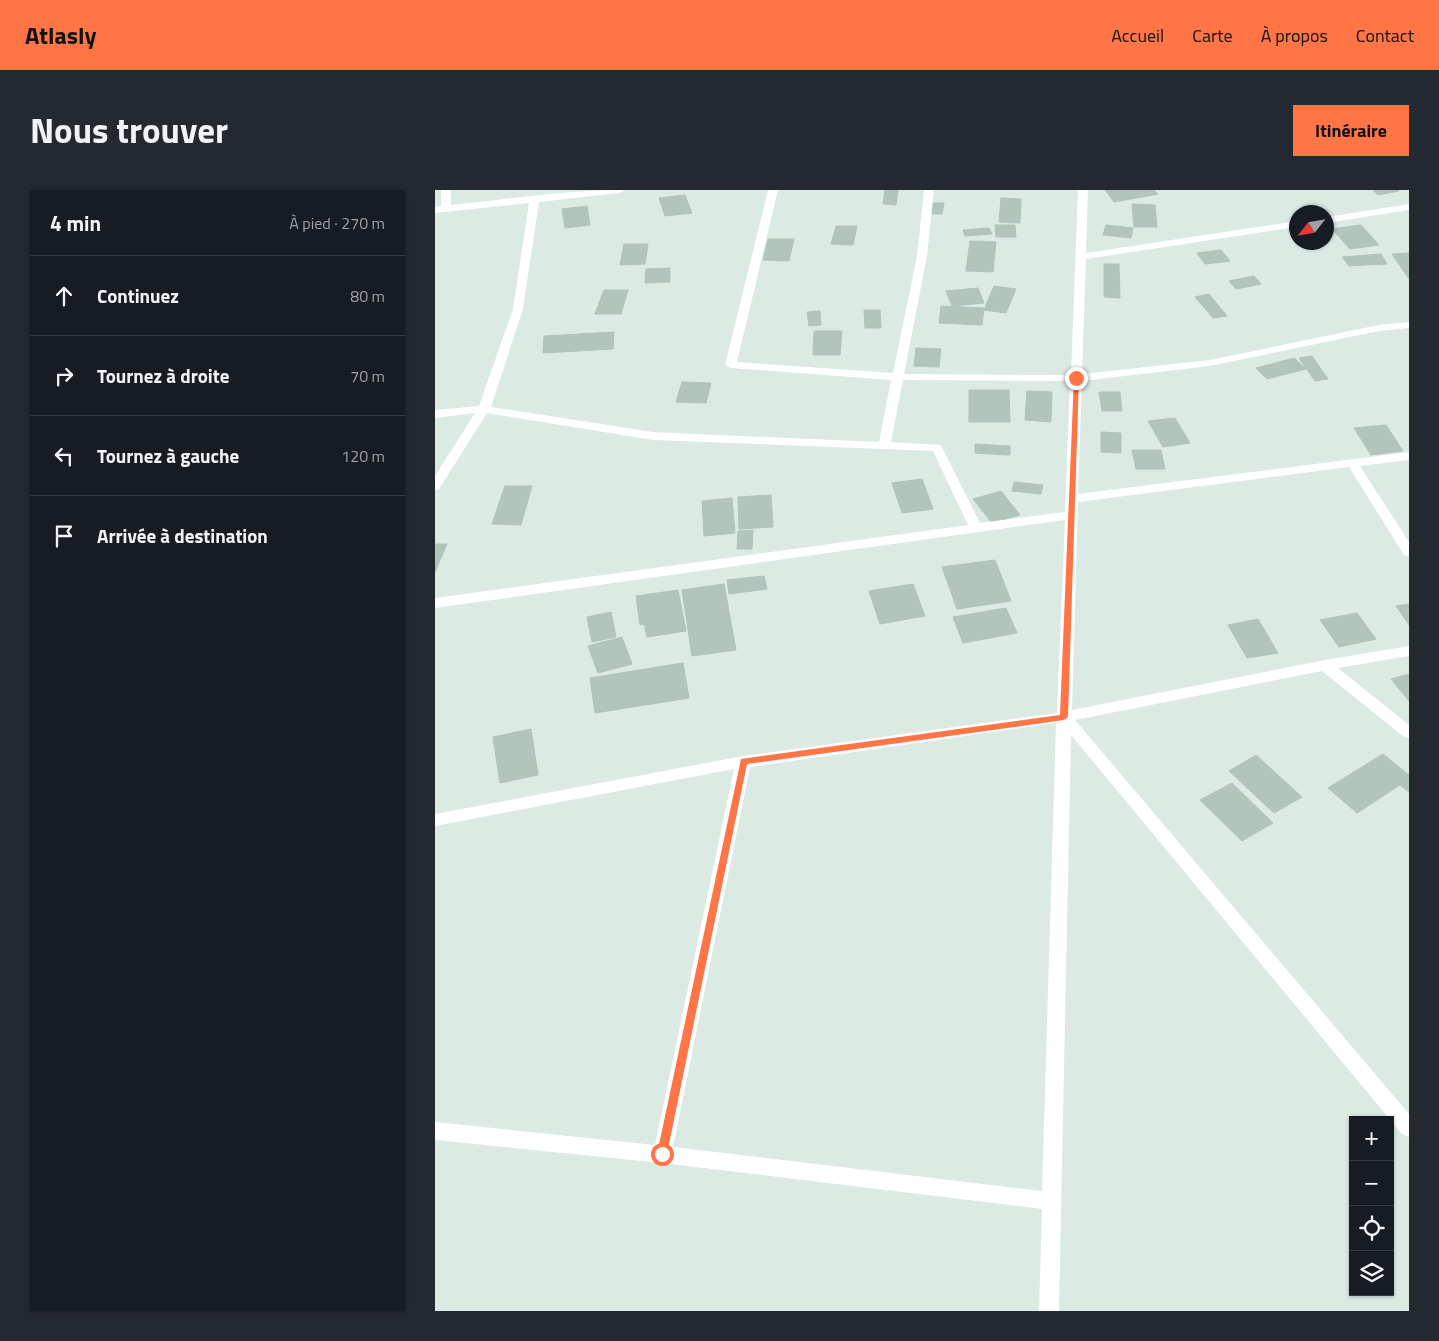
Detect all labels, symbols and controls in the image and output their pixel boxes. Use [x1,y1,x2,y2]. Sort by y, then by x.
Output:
text: Atlasly [25,17,96,53]
text: Accueil [1111,22,1164,49]
text: Carte [1192,22,1233,49]
text: À propos [1261,22,1328,49]
text: Contact [1356,22,1414,49]
text: Nous trouver [30,103,228,157]
button: Itinéraire [1293,105,1409,156]
north arrow [1289,205,1334,250]
text: 4 min [50,207,101,239]
text: À pied · 270 m [289,211,385,235]
text: Continuez [97,281,179,310]
icon: ahead [50,282,78,310]
text: 80 m [350,284,385,308]
text: Tournez à droite [97,361,229,390]
icon: right [50,362,78,390]
text: 70 m [350,364,385,388]
route end [1065,367,1088,390]
text: Tournez à gauche [97,441,239,470]
icon: left [50,442,78,470]
text: 120 m [341,444,385,468]
text: Arrivée à destination [97,521,268,550]
icon: arrive [50,522,78,550]
map controls [1349,1116,1394,1296]
button: + [1349,1116,1394,1161]
route start [651,1143,674,1166]
button: − [1349,1161,1394,1206]
button: locate [1349,1206,1394,1251]
button: layers [1349,1251,1394,1296]

